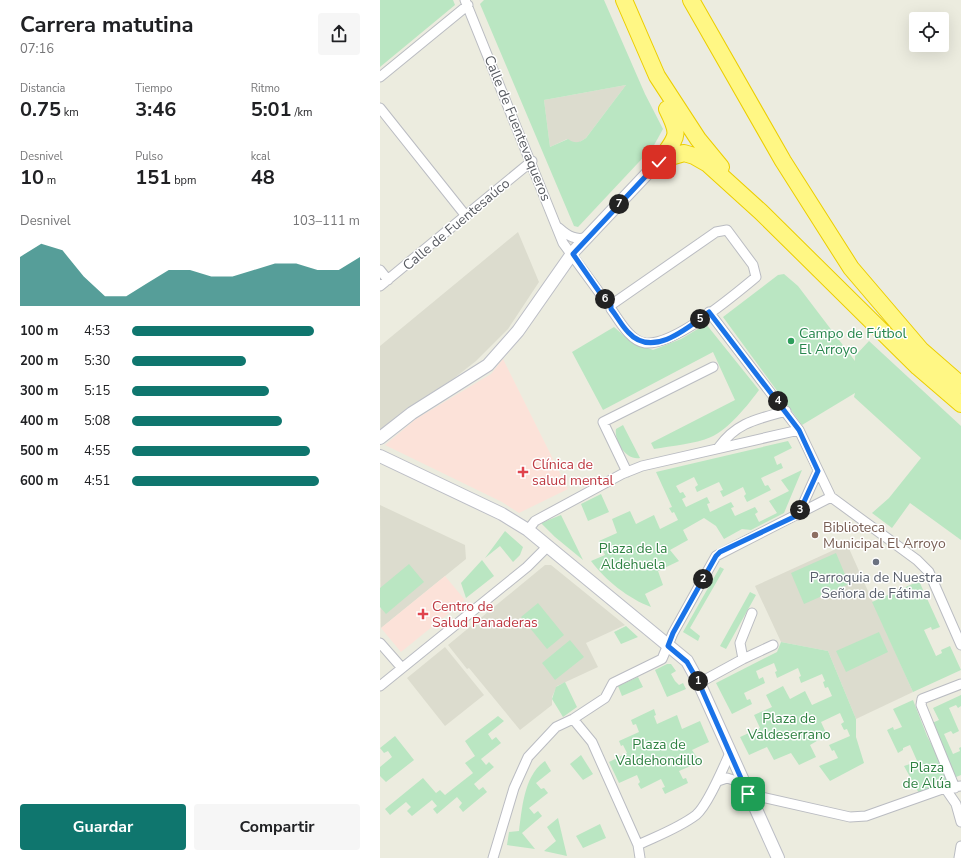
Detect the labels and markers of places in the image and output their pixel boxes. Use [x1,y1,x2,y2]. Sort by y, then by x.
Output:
pin [642,145,676,179]
pin: 7 [609,194,629,214]
pin: 6 [595,289,615,309]
pin: 5 [690,309,710,329]
place label: Campo de Fútbol El Arroyo [799,324,908,359]
marker: Campo de Fútbol El Arroyo [786,336,796,346]
pin: 4 [768,391,788,411]
place label: Clínica de salud mental [532,455,615,490]
marker: Clínica de salud mental [517,466,529,478]
pin: 3 [790,500,810,520]
place label: Biblioteca Municipal El Arroyo [823,518,946,553]
marker: Biblioteca Municipal El Arroyo [810,530,820,540]
marker: Parroquia de Nuestra Señora de Fátima [871,557,881,567]
place label: Parroquia de Nuestra Señora de Fátima [810,568,942,603]
pin: 2 [693,569,713,589]
place label: Centro de Salud Panaderas [432,597,538,632]
marker: Centro de Salud Panaderas [417,608,429,620]
pin: 1 [688,671,708,691]
pin [731,777,765,811]

